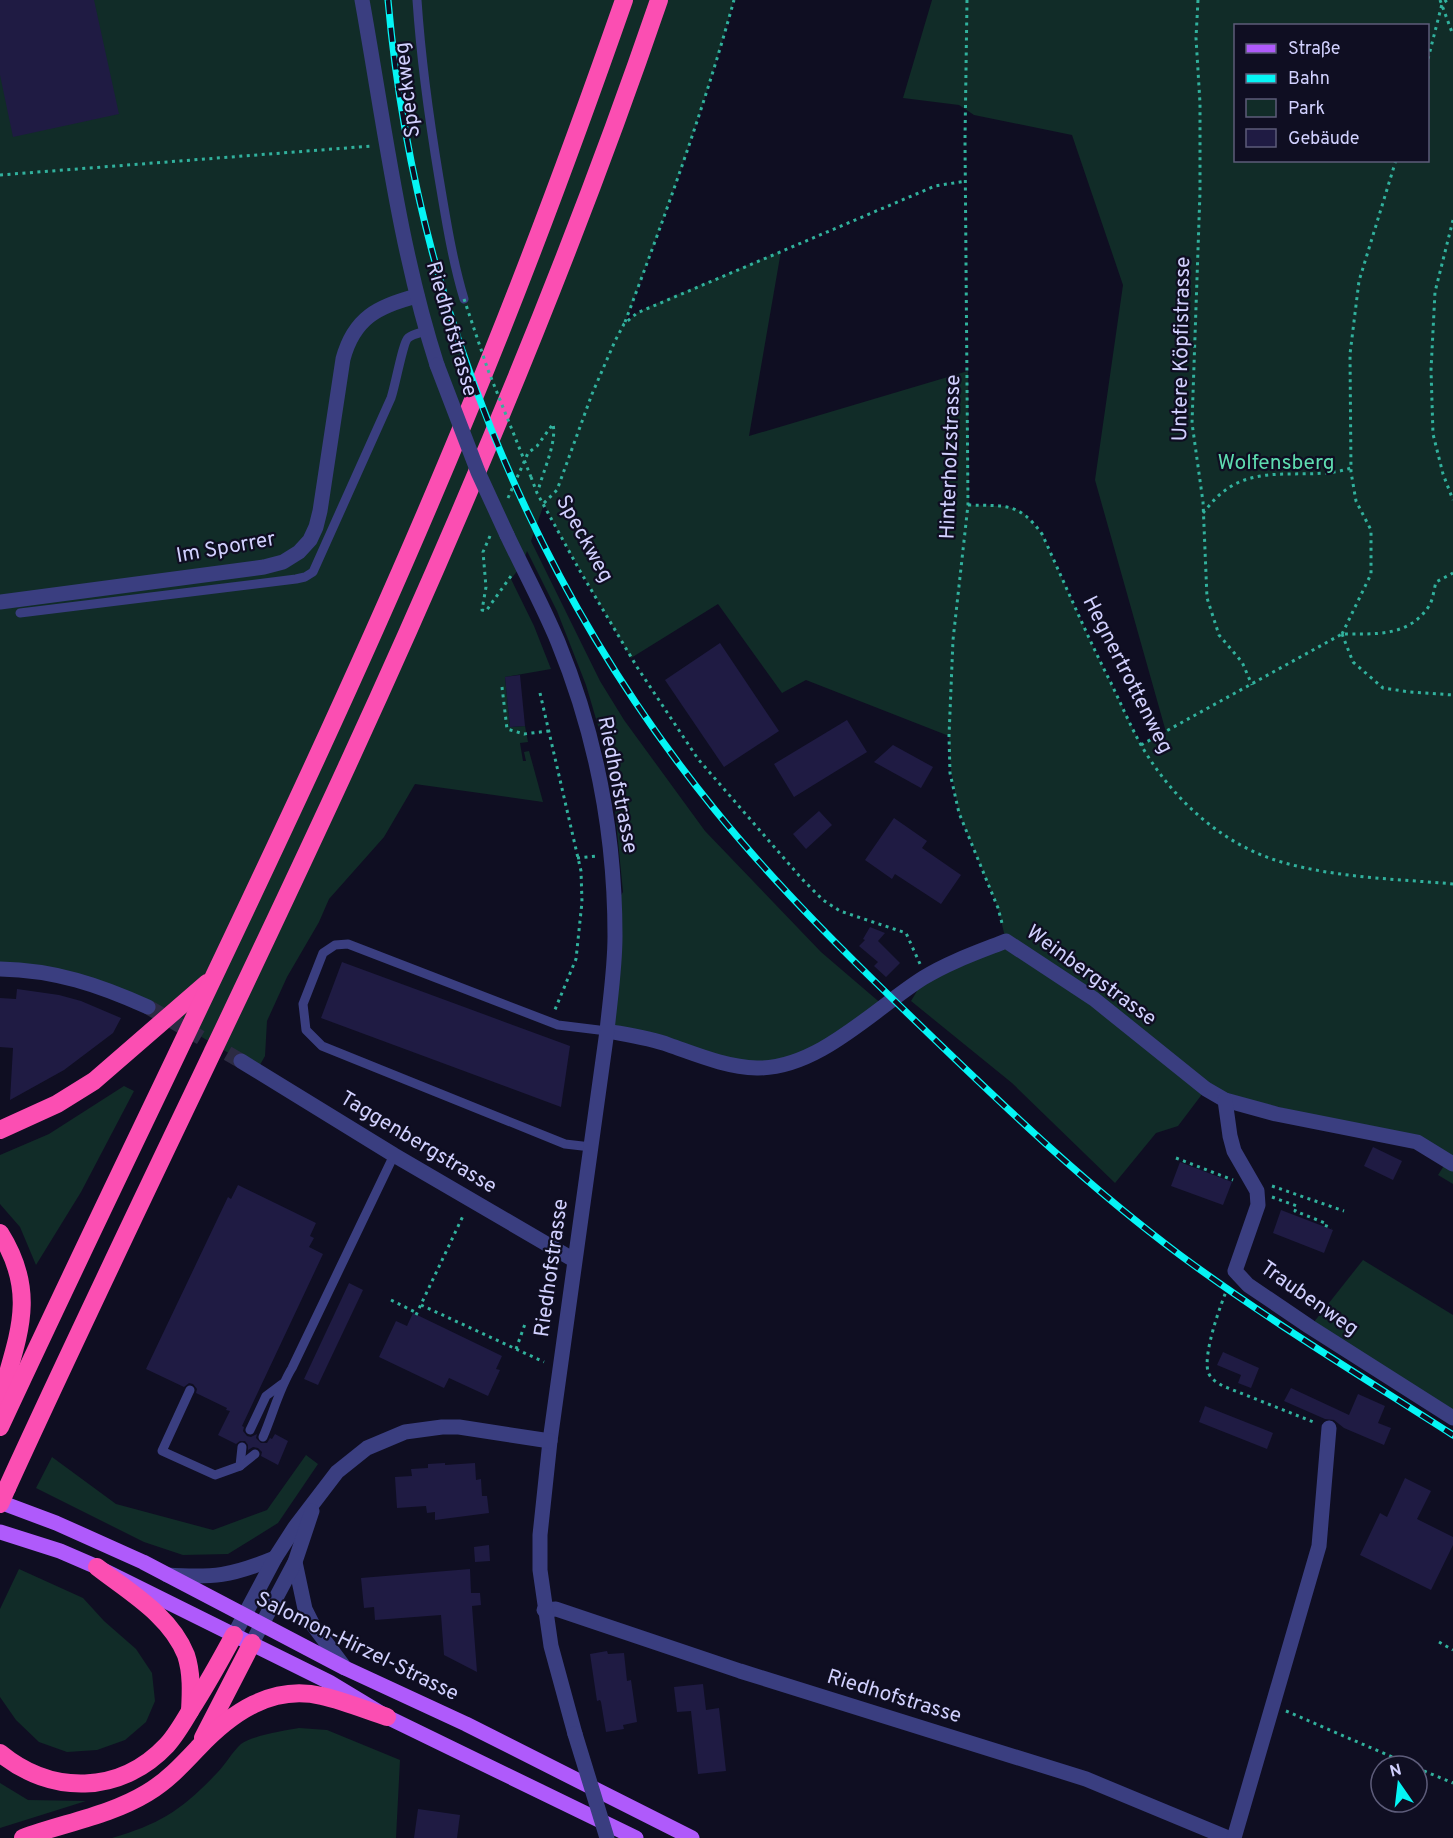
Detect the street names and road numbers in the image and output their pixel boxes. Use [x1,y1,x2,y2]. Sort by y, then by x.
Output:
street label: Speckweg [389,41,427,139]
street label: Untere Köpfistrasse [1167,256,1197,442]
street label: Riedhofstrasse [419,258,483,400]
street label: Hinterholzstrasse [935,374,967,540]
street label: Speckweg [549,490,619,588]
street label: Im Sporrer [174,526,278,570]
street label: Hegnertrottenweg [1076,592,1178,758]
street label: Riedhofstrasse [590,714,644,856]
street label: Weinbergstrasse [1020,919,1162,1033]
street label: Taggenbergstrasse [335,1085,501,1201]
street label: Riedhofstrasse [529,1197,575,1339]
street label: Traubenweg [1254,1255,1364,1343]
street label: Salomon-Hirzel-Strasse [251,1586,463,1708]
street label: Riedhofstrasse [823,1664,965,1730]

